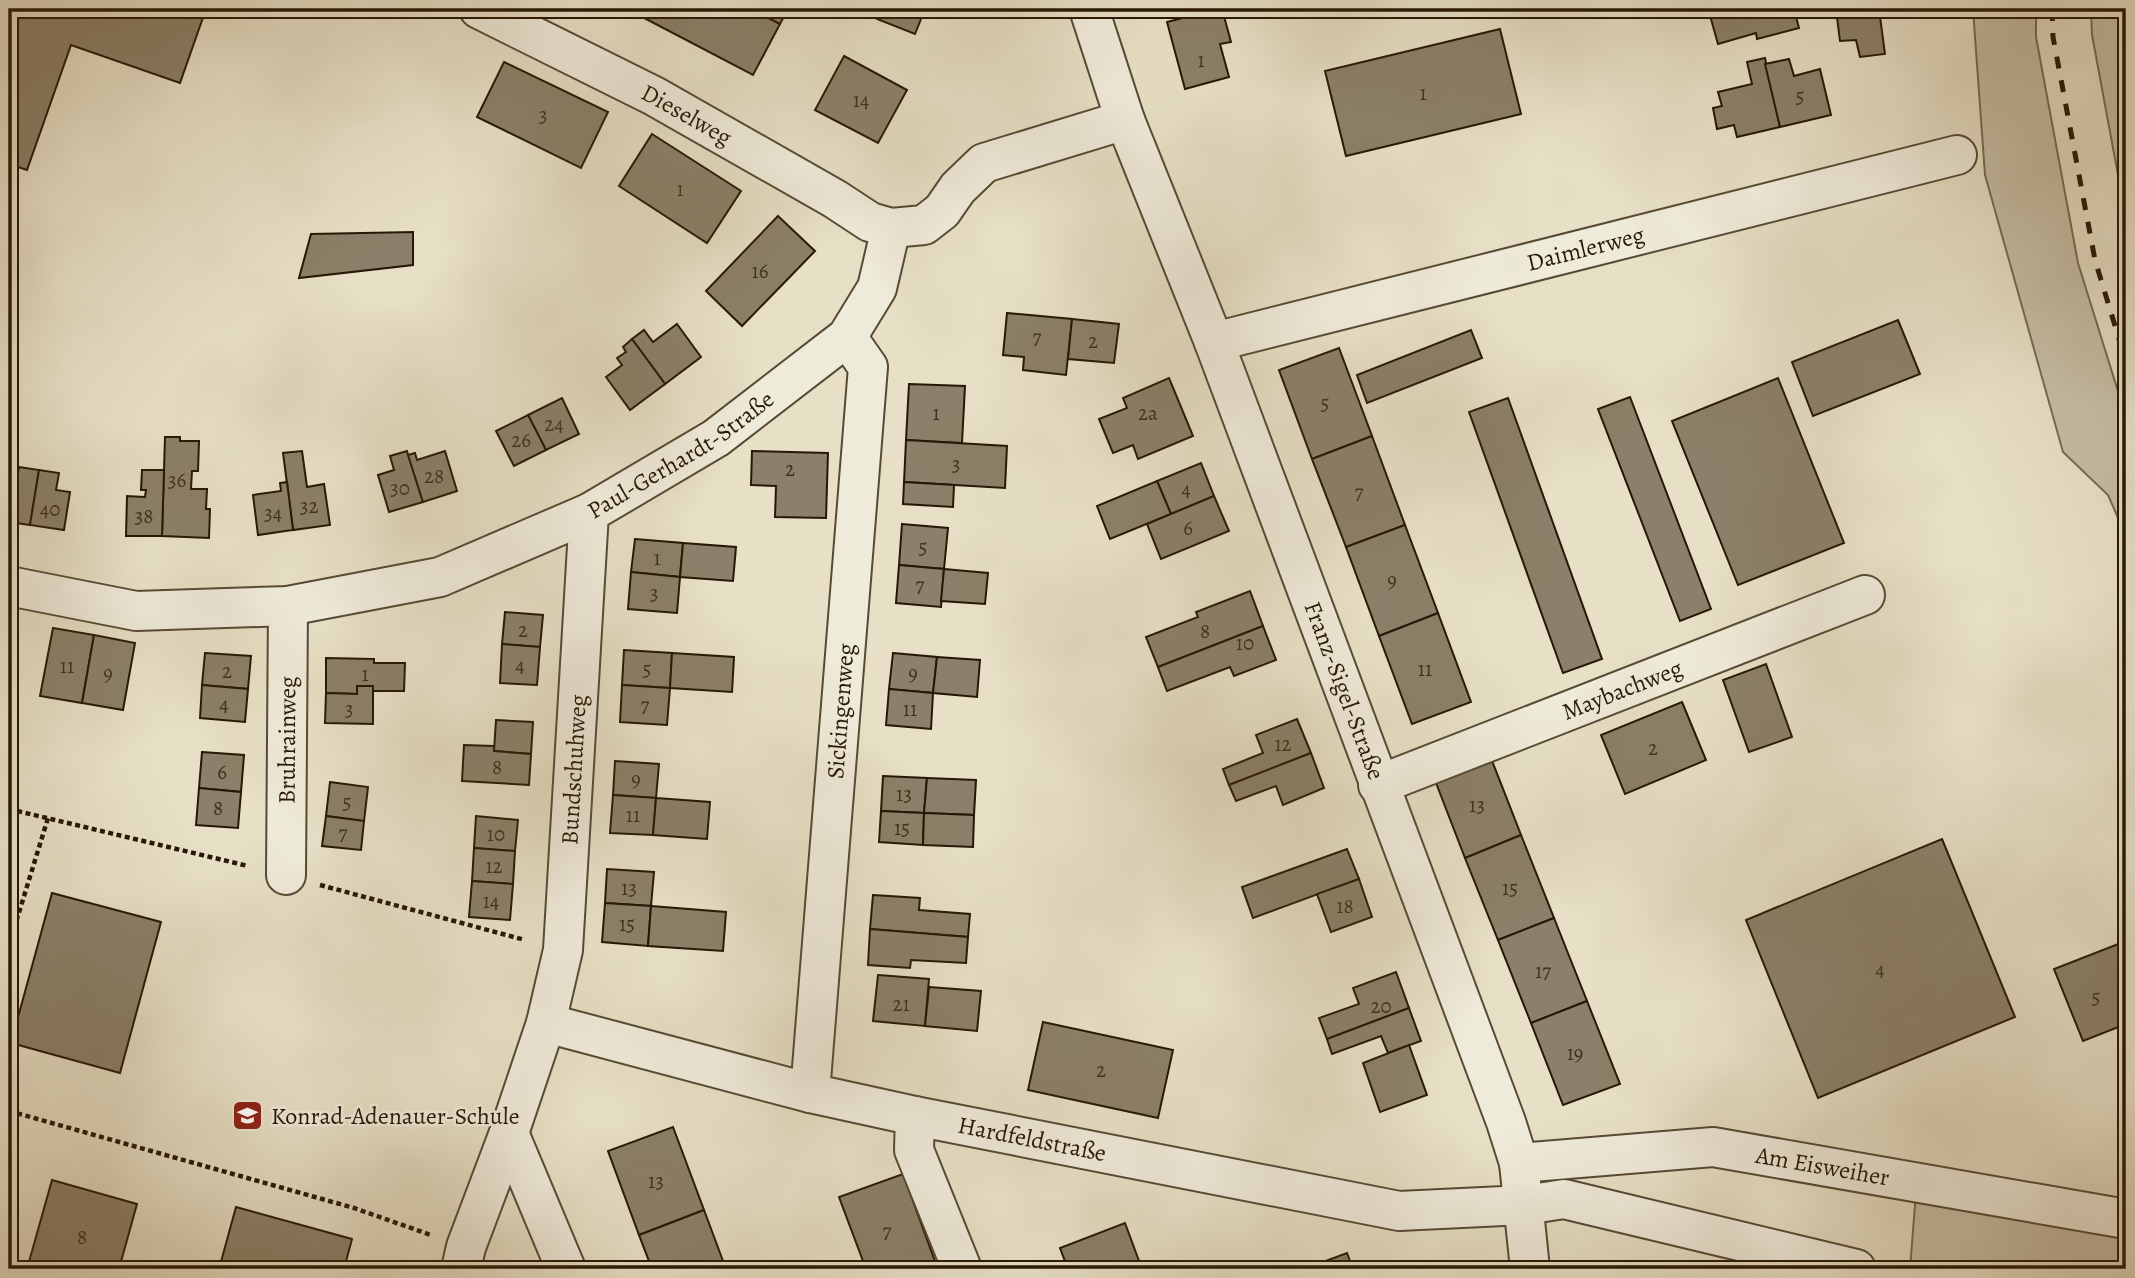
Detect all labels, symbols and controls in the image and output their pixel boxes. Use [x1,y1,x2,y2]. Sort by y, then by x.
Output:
house number: 1 [1197,46,1205,74]
street label: Dieselweg [636,76,738,153]
house number: 1 [1419,79,1427,107]
house number: 5 [1795,82,1805,110]
house number: 14 [853,86,869,114]
house number: 3 [539,101,547,129]
house number: 1 [676,175,684,203]
street label: Daimlerweg [1523,218,1648,279]
house number: 16 [752,257,769,285]
house number: 7 [1033,323,1042,351]
house number: 2 [1088,327,1098,355]
street label: Paul-Gerhardt-Straße [581,383,781,527]
house number: 5 [1320,389,1330,417]
house number: 1 [932,399,940,427]
house number: 2a [1138,399,1158,427]
house number: 24 [544,410,564,438]
house number: 26 [511,426,531,454]
house number: 3 [952,450,960,478]
house number: 2 [785,455,795,483]
house number: 28 [424,462,444,490]
house number: 36 [168,466,187,494]
house number: 30 [390,474,410,502]
house number: 4 [1181,475,1191,503]
house number: 7 [1355,478,1364,506]
house number: 32 [300,492,318,520]
house number: 40 [40,495,60,523]
house number: 34 [264,499,282,527]
house number: 38 [135,502,153,530]
house number: 6 [1183,514,1193,542]
house number: 5 [918,533,928,561]
house number: 1 [653,544,661,572]
house number: 9 [1387,566,1397,594]
house number: 7 [916,571,925,599]
house number: 3 [650,579,658,607]
street label: Franz-Sigel-Straße [1297,597,1392,784]
house number: 2 [518,616,528,644]
house number: 8 [1200,617,1210,645]
house number: 10 [1236,629,1254,657]
street label: Sickingenweg [819,642,862,780]
house number: 4 [515,651,525,679]
house number: 11 [60,652,74,680]
street label: Maybachweg [1557,652,1687,728]
house number: 5 [642,655,652,683]
house number: 11 [1418,655,1432,683]
house number: 2 [222,657,232,685]
house number: 9 [103,659,113,687]
house number: 9 [908,659,918,687]
house number: 1 [361,660,369,688]
street label: Bruhrainweg [271,676,303,804]
house number: 4 [219,690,229,718]
house number: 7 [641,691,650,719]
street label: Bundschuhweg [553,694,594,846]
house number: 3 [345,695,353,723]
house number: 11 [903,695,917,723]
house number: 12 [1274,730,1292,758]
house number: 2 [1648,734,1658,762]
house number: 8 [492,753,502,781]
house number: 6 [217,758,227,786]
house number: 9 [631,765,641,793]
house number: 13 [896,780,912,808]
house number: 5 [342,788,352,816]
house number: 13 [1469,791,1485,819]
house number: 8 [213,794,223,822]
house number: 11 [626,801,640,829]
house number: 15 [894,814,910,842]
house number: 7 [339,819,348,847]
house number: 10 [487,820,505,848]
house number: 12 [485,852,503,880]
house number: 13 [621,874,637,902]
house number: 15 [1502,874,1518,902]
house number: 14 [483,887,499,915]
house number: 18 [1336,892,1354,920]
house number: 15 [619,910,635,938]
house number: 4 [1875,955,1885,983]
house number: 17 [1535,957,1551,985]
house number: 5 [2091,983,2101,1011]
house number: 21 [892,990,910,1018]
house number: 20 [1370,992,1392,1020]
house number: 19 [1567,1039,1583,1067]
house number: 2 [1096,1056,1106,1084]
school or university icon: Konrad-Adenauer-Schule [231,1099,265,1133]
place label: Konrad-Adenauer-Schule [271,1100,519,1132]
street label: Hardfeldstraße [955,1109,1109,1169]
street label: Am Eisweiher [1752,1139,1892,1193]
house number: 13 [648,1167,664,1195]
house number: 7 [883,1217,892,1245]
house number: 8 [77,1223,87,1251]

